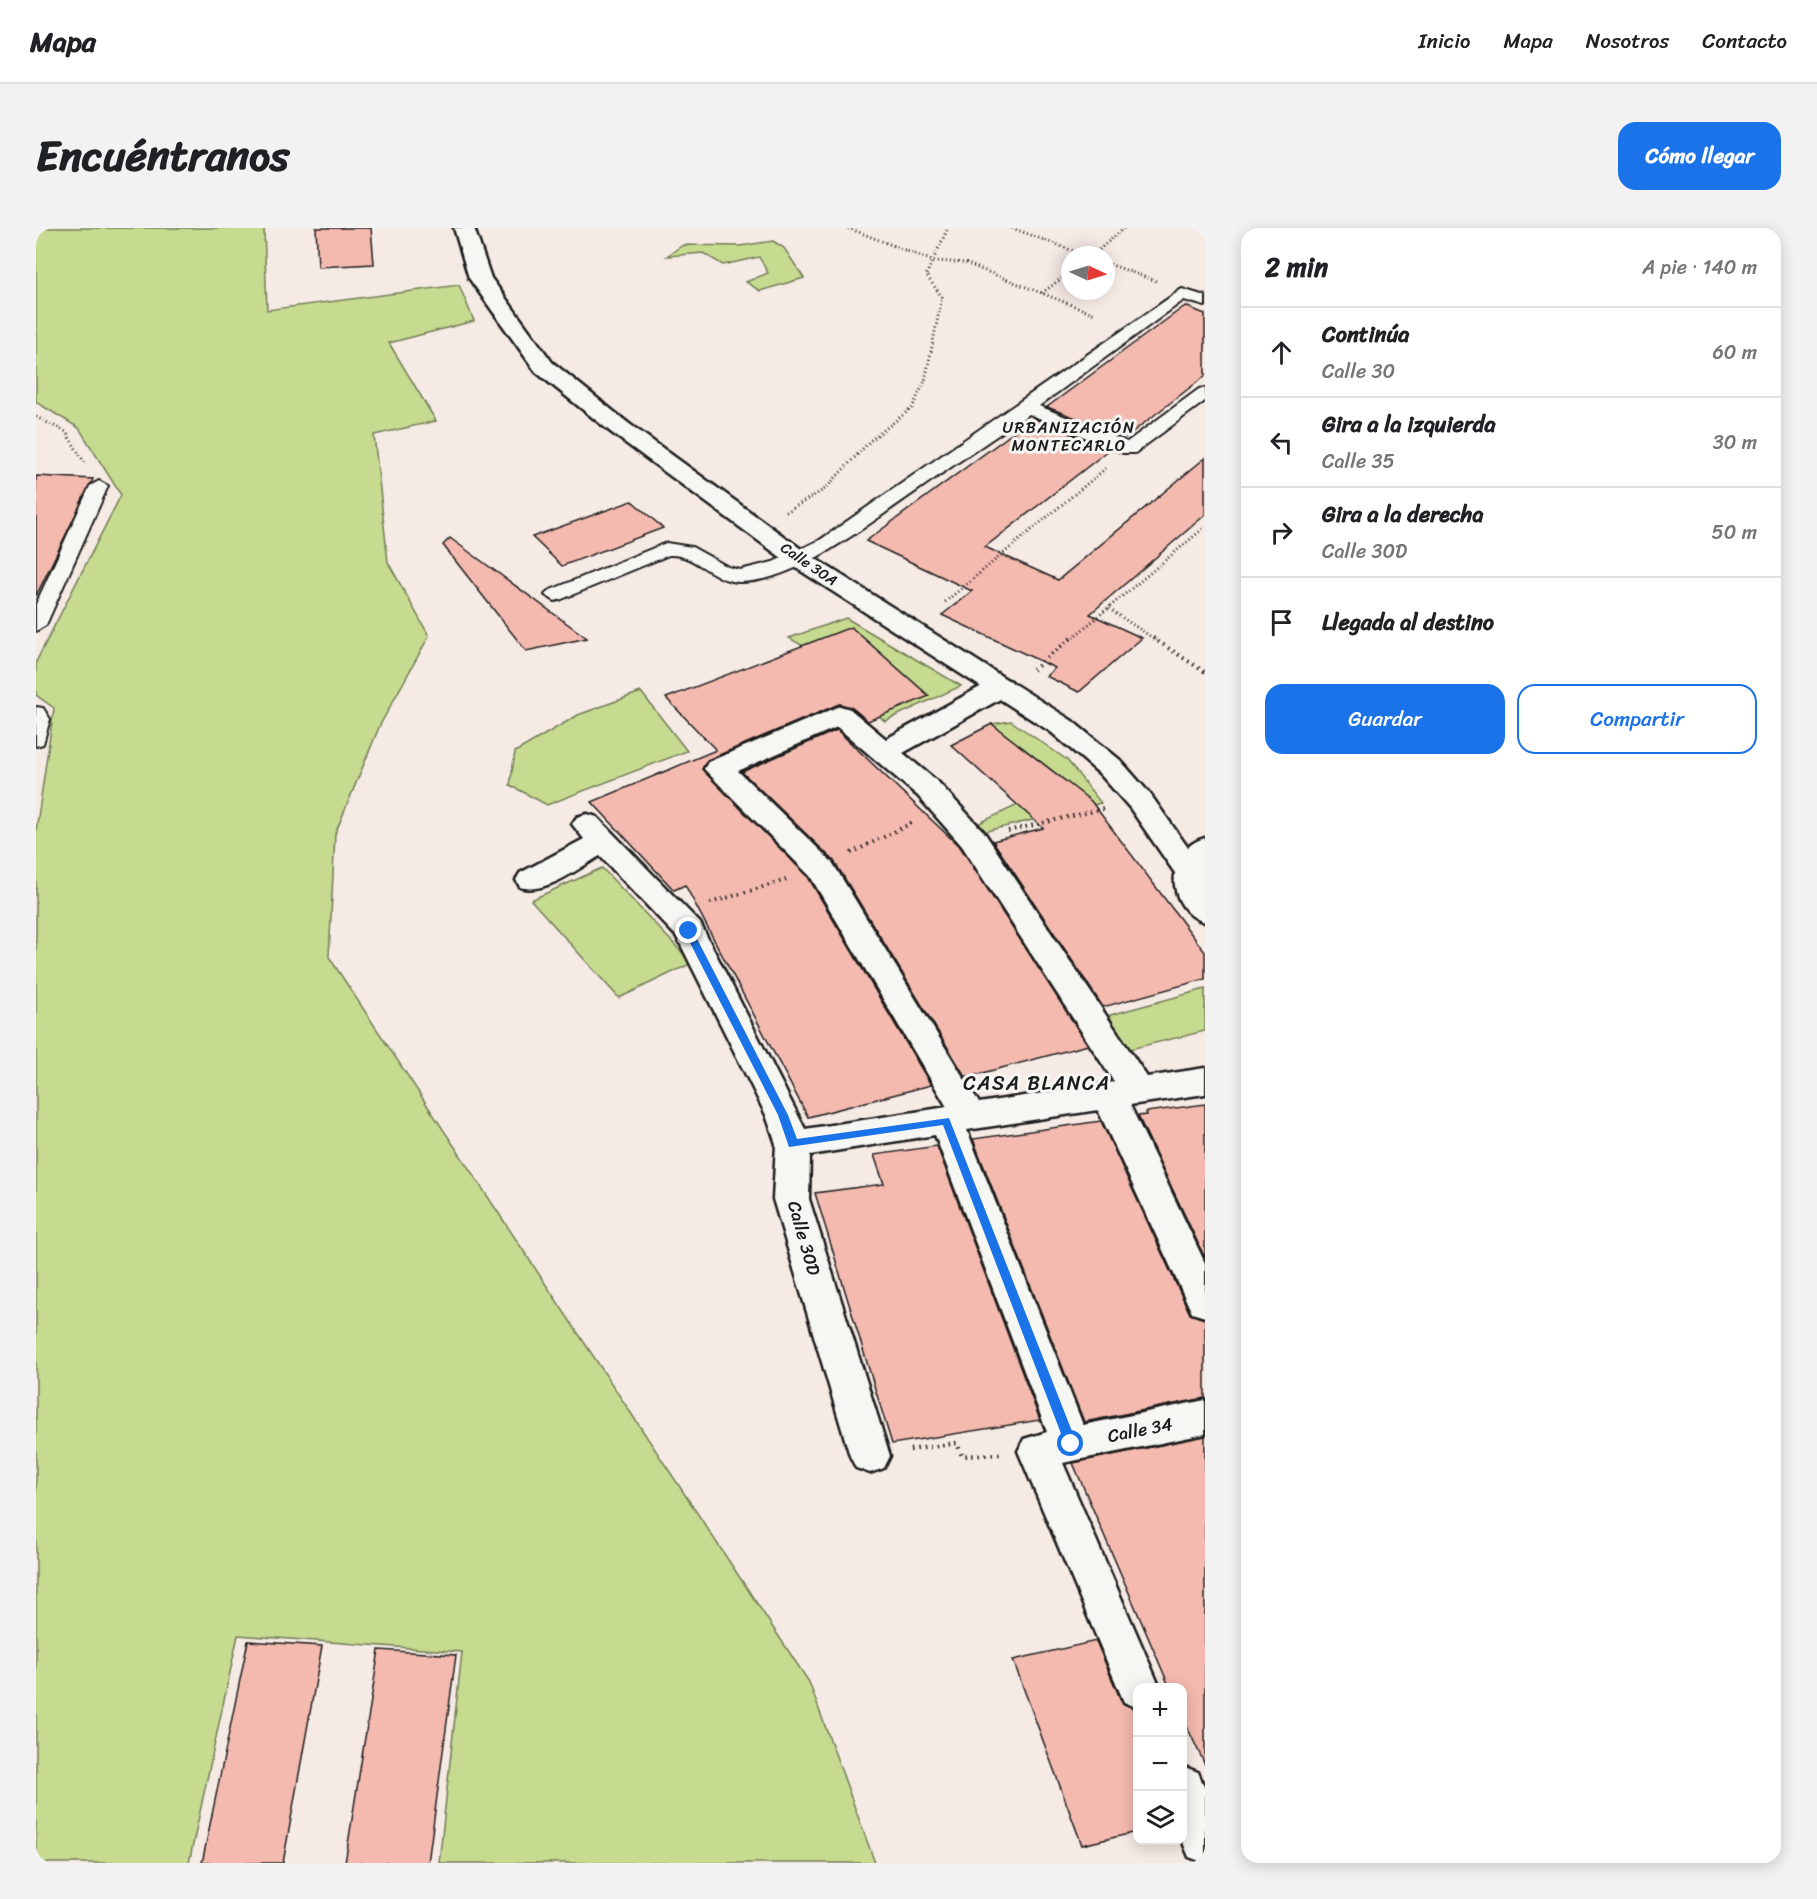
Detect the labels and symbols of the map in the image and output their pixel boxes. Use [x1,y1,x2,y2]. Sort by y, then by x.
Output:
north arrow [1061,246,1115,300]
district label: URBANIZACIÓN MONTECARLO [1002,413,1136,460]
street label: Calle 30A [775,535,843,593]
route end [675,917,701,943]
district label: CASA BLANCA [963,1066,1111,1101]
street label: Calle 30D [778,1197,830,1279]
street label: Calle 34 [1105,1408,1175,1452]
route start [1057,1430,1083,1456]

